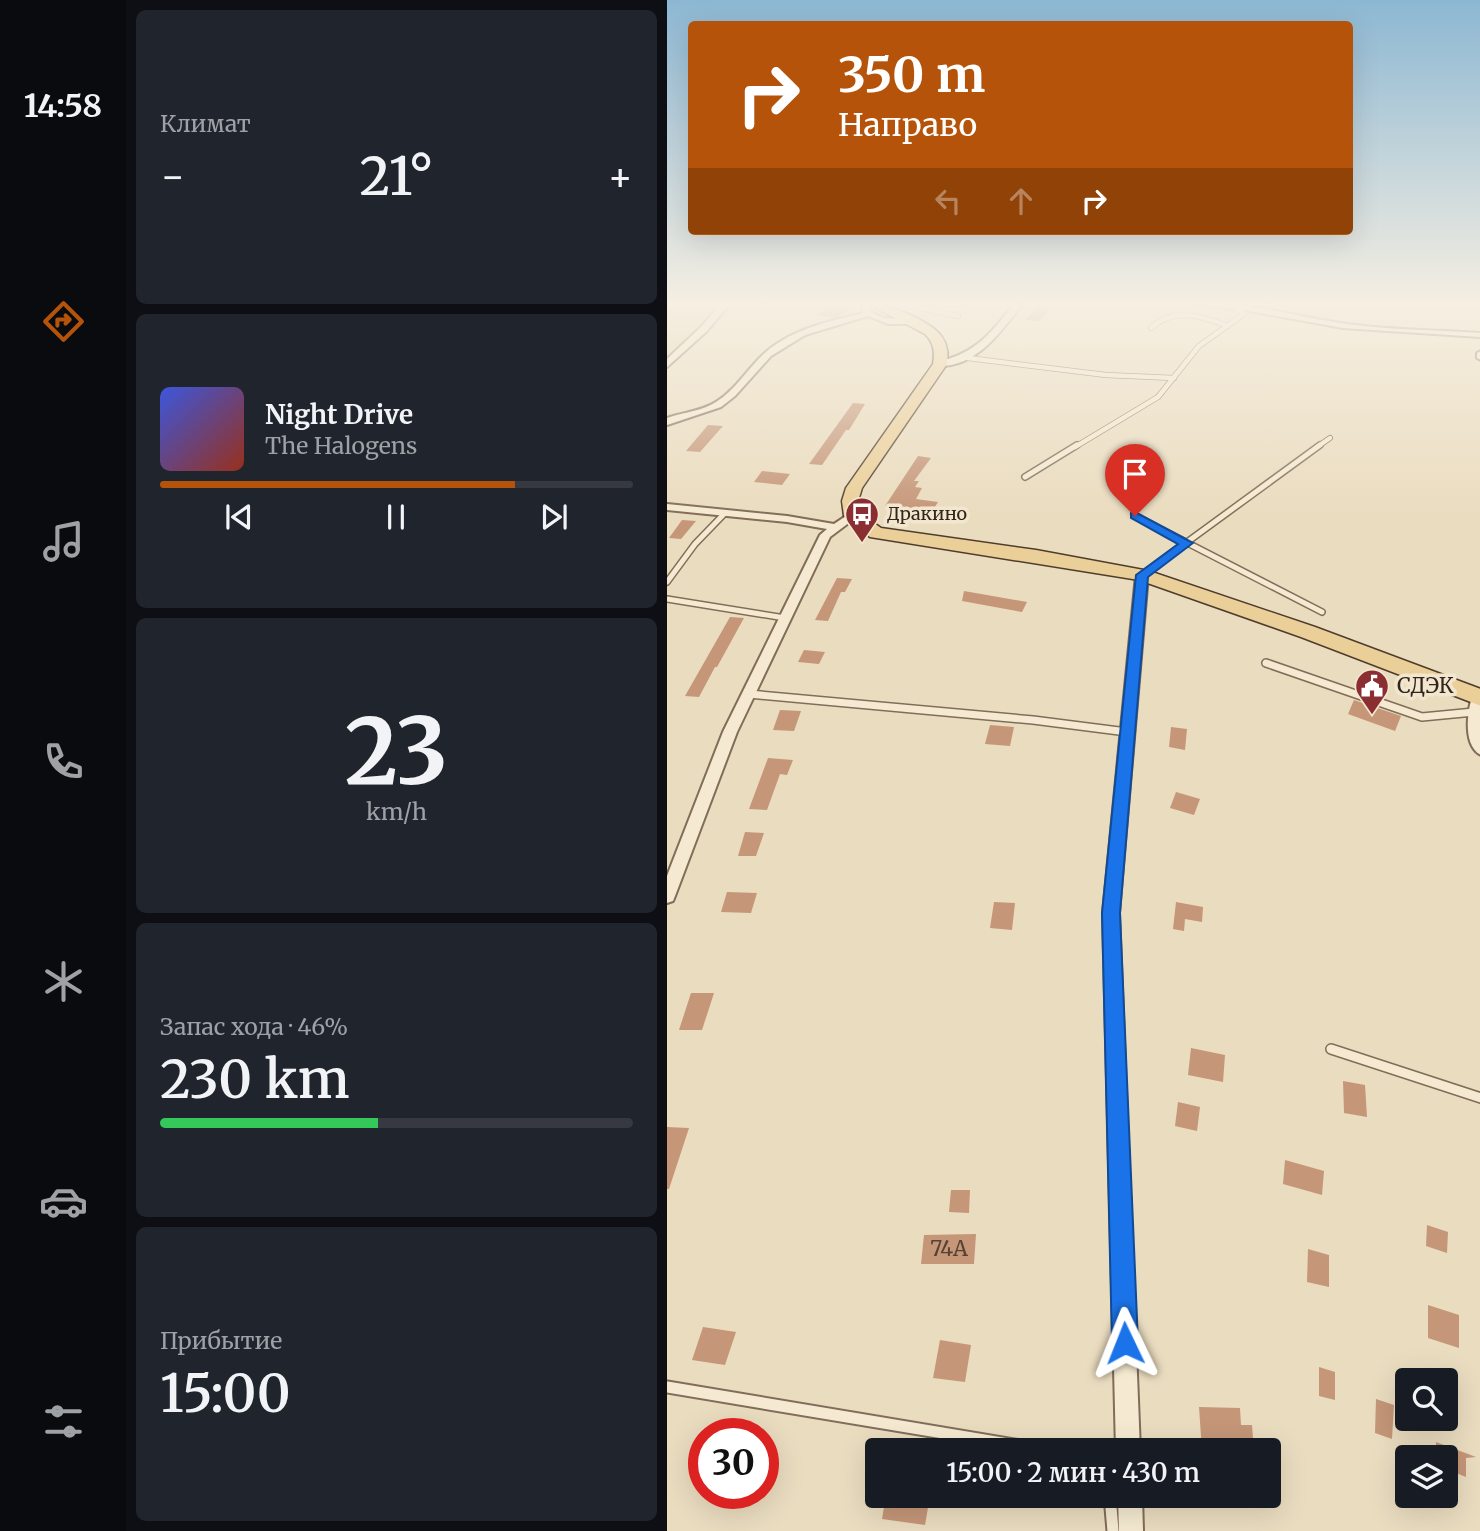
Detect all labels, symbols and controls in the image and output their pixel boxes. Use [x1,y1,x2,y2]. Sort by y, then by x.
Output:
text: 350 m [838,44,985,105]
icon: right [723,49,814,140]
text: 14:58 [24,86,102,126]
text: Направо [838,105,977,145]
text: Климат [160,109,251,138]
text: 21° [360,144,433,209]
text: − [160,153,185,200]
text: + [608,153,633,200]
icon: left [929,182,967,220]
icon: ahead [1002,182,1040,220]
icon: right [1075,182,1113,220]
icon: directions [39,297,88,346]
text: Night Drive [265,398,413,431]
text: The Halogens [265,431,417,460]
pin [1105,444,1165,516]
icon: arrive [1116,455,1154,493]
bus stop icon: Дракино [843,495,881,544]
icon: previous [220,498,258,536]
icon: pause [377,498,415,536]
icon: next [535,498,573,536]
place label: Дракино [887,502,967,525]
icon: music [39,517,88,566]
public building icon: СДЭК [1353,667,1391,716]
place label: СДЭК [1397,672,1454,699]
text: 23 [345,694,448,809]
icon: phone [39,737,88,786]
text: km/h [366,797,427,826]
icon: climate [39,957,88,1006]
text: Запас хода · 46% [160,1012,348,1041]
text: 230 km [160,1047,350,1112]
icon: car [39,1177,88,1226]
house number: 74А [930,1235,968,1262]
position arrow [1088,1306,1162,1380]
text: Прибытие [160,1326,282,1355]
text: 15:00 [160,1361,291,1426]
map controls [1395,1368,1458,1508]
button: search [1395,1368,1458,1431]
icon: filters [39,1397,88,1446]
speed limit sign: 30 [688,1418,779,1509]
button: layers [1395,1445,1458,1508]
text: 15:00 · 2 мин · 430 m [946,1456,1200,1489]

